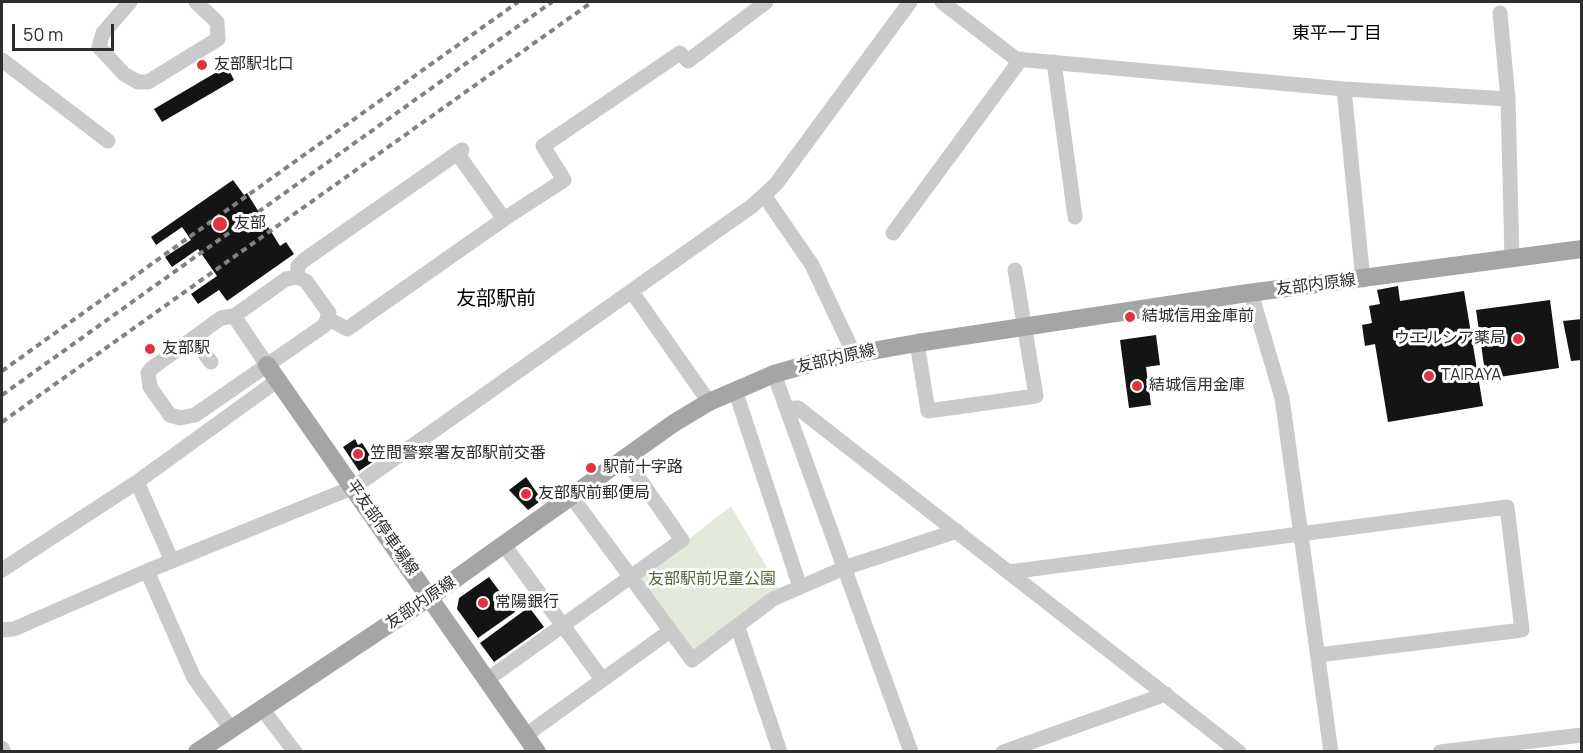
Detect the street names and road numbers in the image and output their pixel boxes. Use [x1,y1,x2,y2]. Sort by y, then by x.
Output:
street label: 友部内原線 [1275,271,1357,299]
street label: 友部内原線 [795,341,877,377]
street label: 平友部停車場線 [342,477,422,579]
street label: 友部内原線 [382,573,460,633]

